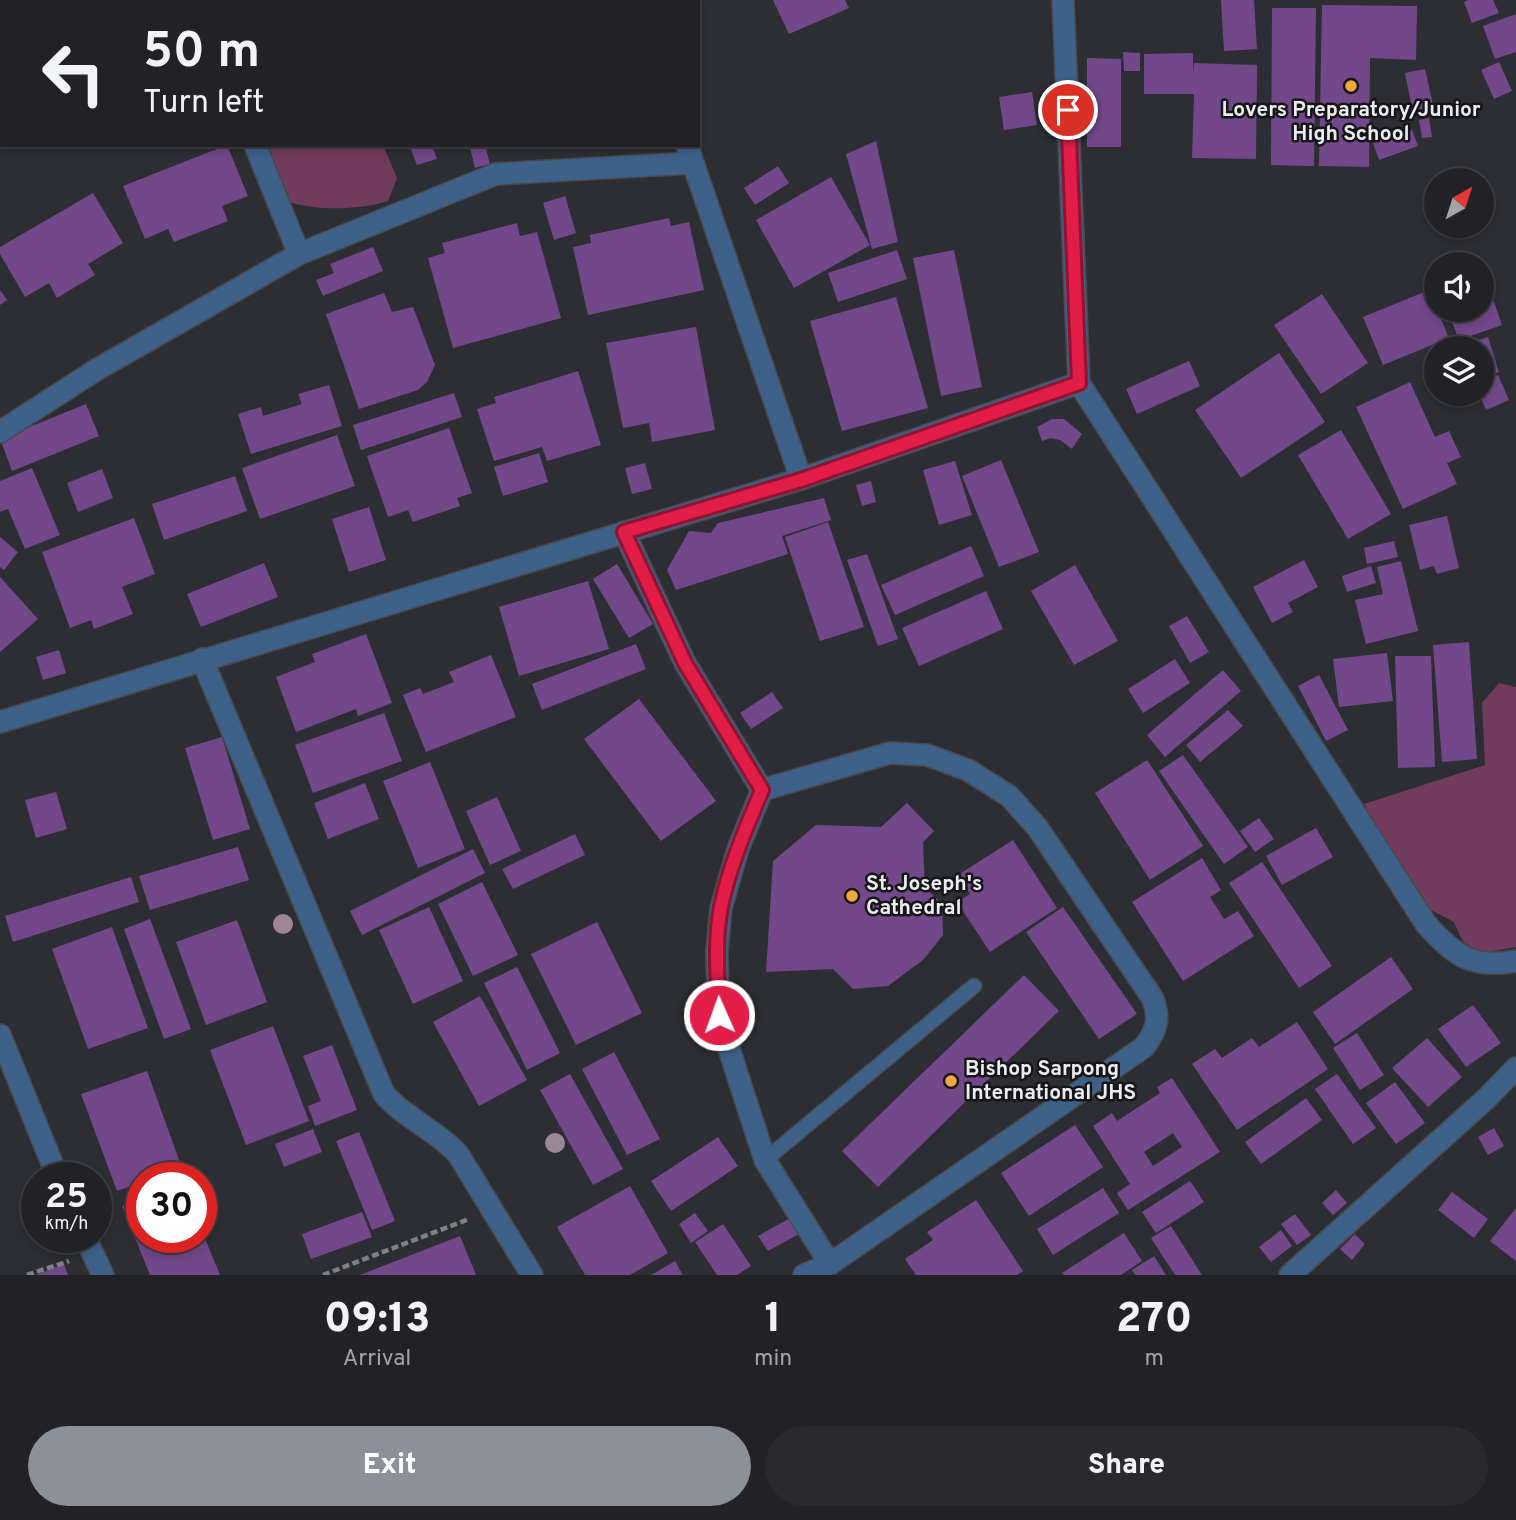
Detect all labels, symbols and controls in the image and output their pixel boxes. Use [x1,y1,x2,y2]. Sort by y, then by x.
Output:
text: 50 m [143,23,260,85]
icon: left [28,28,119,119]
marker: Lovers Preparatory/Junior High School [1343,78,1359,94]
pin [1038,80,1098,140]
text: Turn left [143,84,264,124]
icon: arrive [1049,91,1087,129]
place label: Lovers Preparatory/Junior High School [1221,97,1481,148]
north arrow [1424,168,1494,238]
map controls [1424,168,1494,406]
button: sound [1424,252,1494,322]
button: layers [1424,336,1494,406]
place label: St. Joseph's Cathedral [866,871,982,922]
marker: St. Joseph's Cathedral [844,888,860,904]
position arrow [682,978,756,1052]
place label: Bishop Sarpong International JHS [965,1056,1136,1107]
marker: Bishop Sarpong International JHS [943,1073,959,1089]
speed limit sign: 30 [126,1162,217,1253]
text: 25 [45,1176,88,1220]
text: km/h [45,1213,88,1236]
text: 09:13 [324,1294,430,1347]
text: 1 [765,1294,782,1347]
text: 270 [1116,1294,1192,1347]
text: Arrival [343,1345,411,1374]
text: min [754,1345,792,1374]
text: m [1144,1345,1164,1374]
button: Exit [28,1426,751,1506]
button: Share [765,1426,1488,1506]

